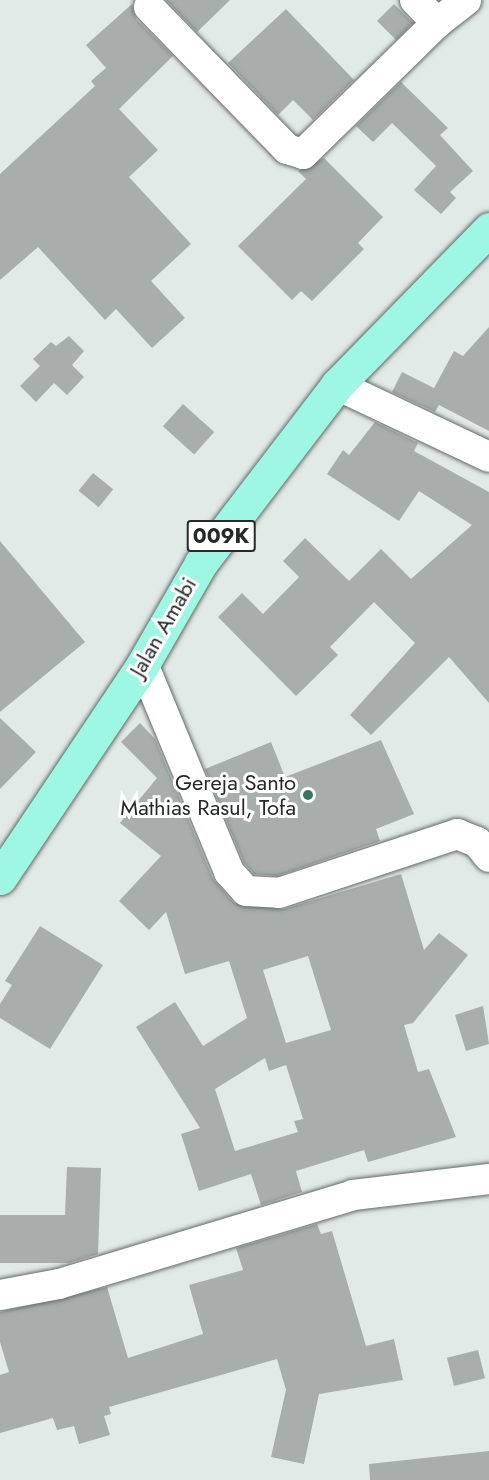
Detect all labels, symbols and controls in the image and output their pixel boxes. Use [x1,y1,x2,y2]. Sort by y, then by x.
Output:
road number: 009K [186,518,256,554]
street label: Jalan Amabi [124,573,202,681]
place label: Gereja Santo Mathias Rasul, Tofa [120,769,296,820]
marker: Gereja Santo Mathias Rasul, Tofa [301,788,315,802]

